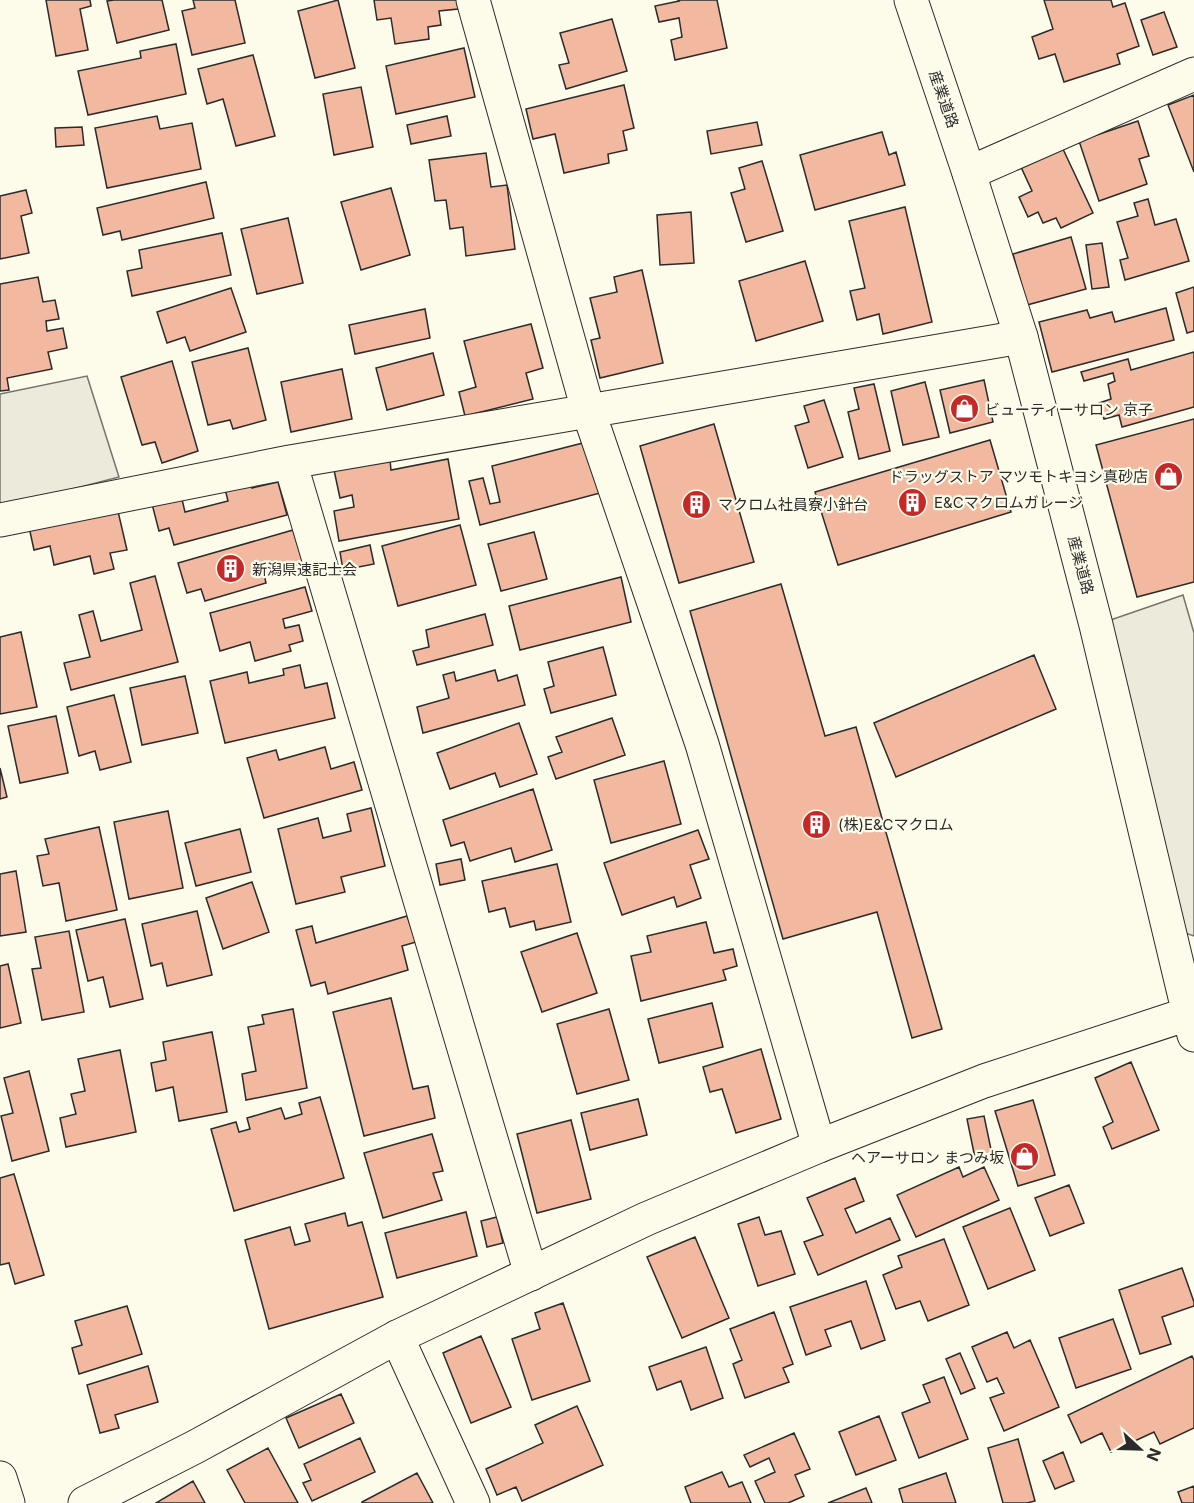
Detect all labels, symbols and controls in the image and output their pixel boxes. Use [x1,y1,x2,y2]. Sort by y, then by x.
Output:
street label: 産業道路 [925,68,963,130]
shop icon: ビューティーサロン 京子 [948,393,980,425]
place label: ビューティーサロン 京子 [985,400,1153,419]
shop icon: ドラッグストア マツモトキヨシ真砂店 [1153,460,1185,492]
place label: ドラッグストア マツモトキヨシ真砂店 [889,467,1148,486]
building icon: E&Cマクロムガレージ [897,486,929,518]
building icon: マクロム社員寮小針台 [681,488,713,520]
place label: E&Cマクロムガレージ [934,493,1083,512]
place label: マクロム社員寮小針台 [718,495,868,514]
street label: 産業道路 [1064,534,1098,596]
building icon: 新潟県速記士会 [215,553,247,585]
place label: 新潟県速記士会 [252,560,357,579]
building icon: (株)E&Cマクロム [801,808,833,840]
place label: (株)E&Cマクロム [838,815,954,834]
shop icon: ヘアーサロン まつみ坂 [1009,1141,1041,1173]
place label: ヘアーサロン まつみ坂 [851,1148,1004,1167]
north arrow [1110,1419,1170,1479]
text: N [1142,1445,1165,1464]

